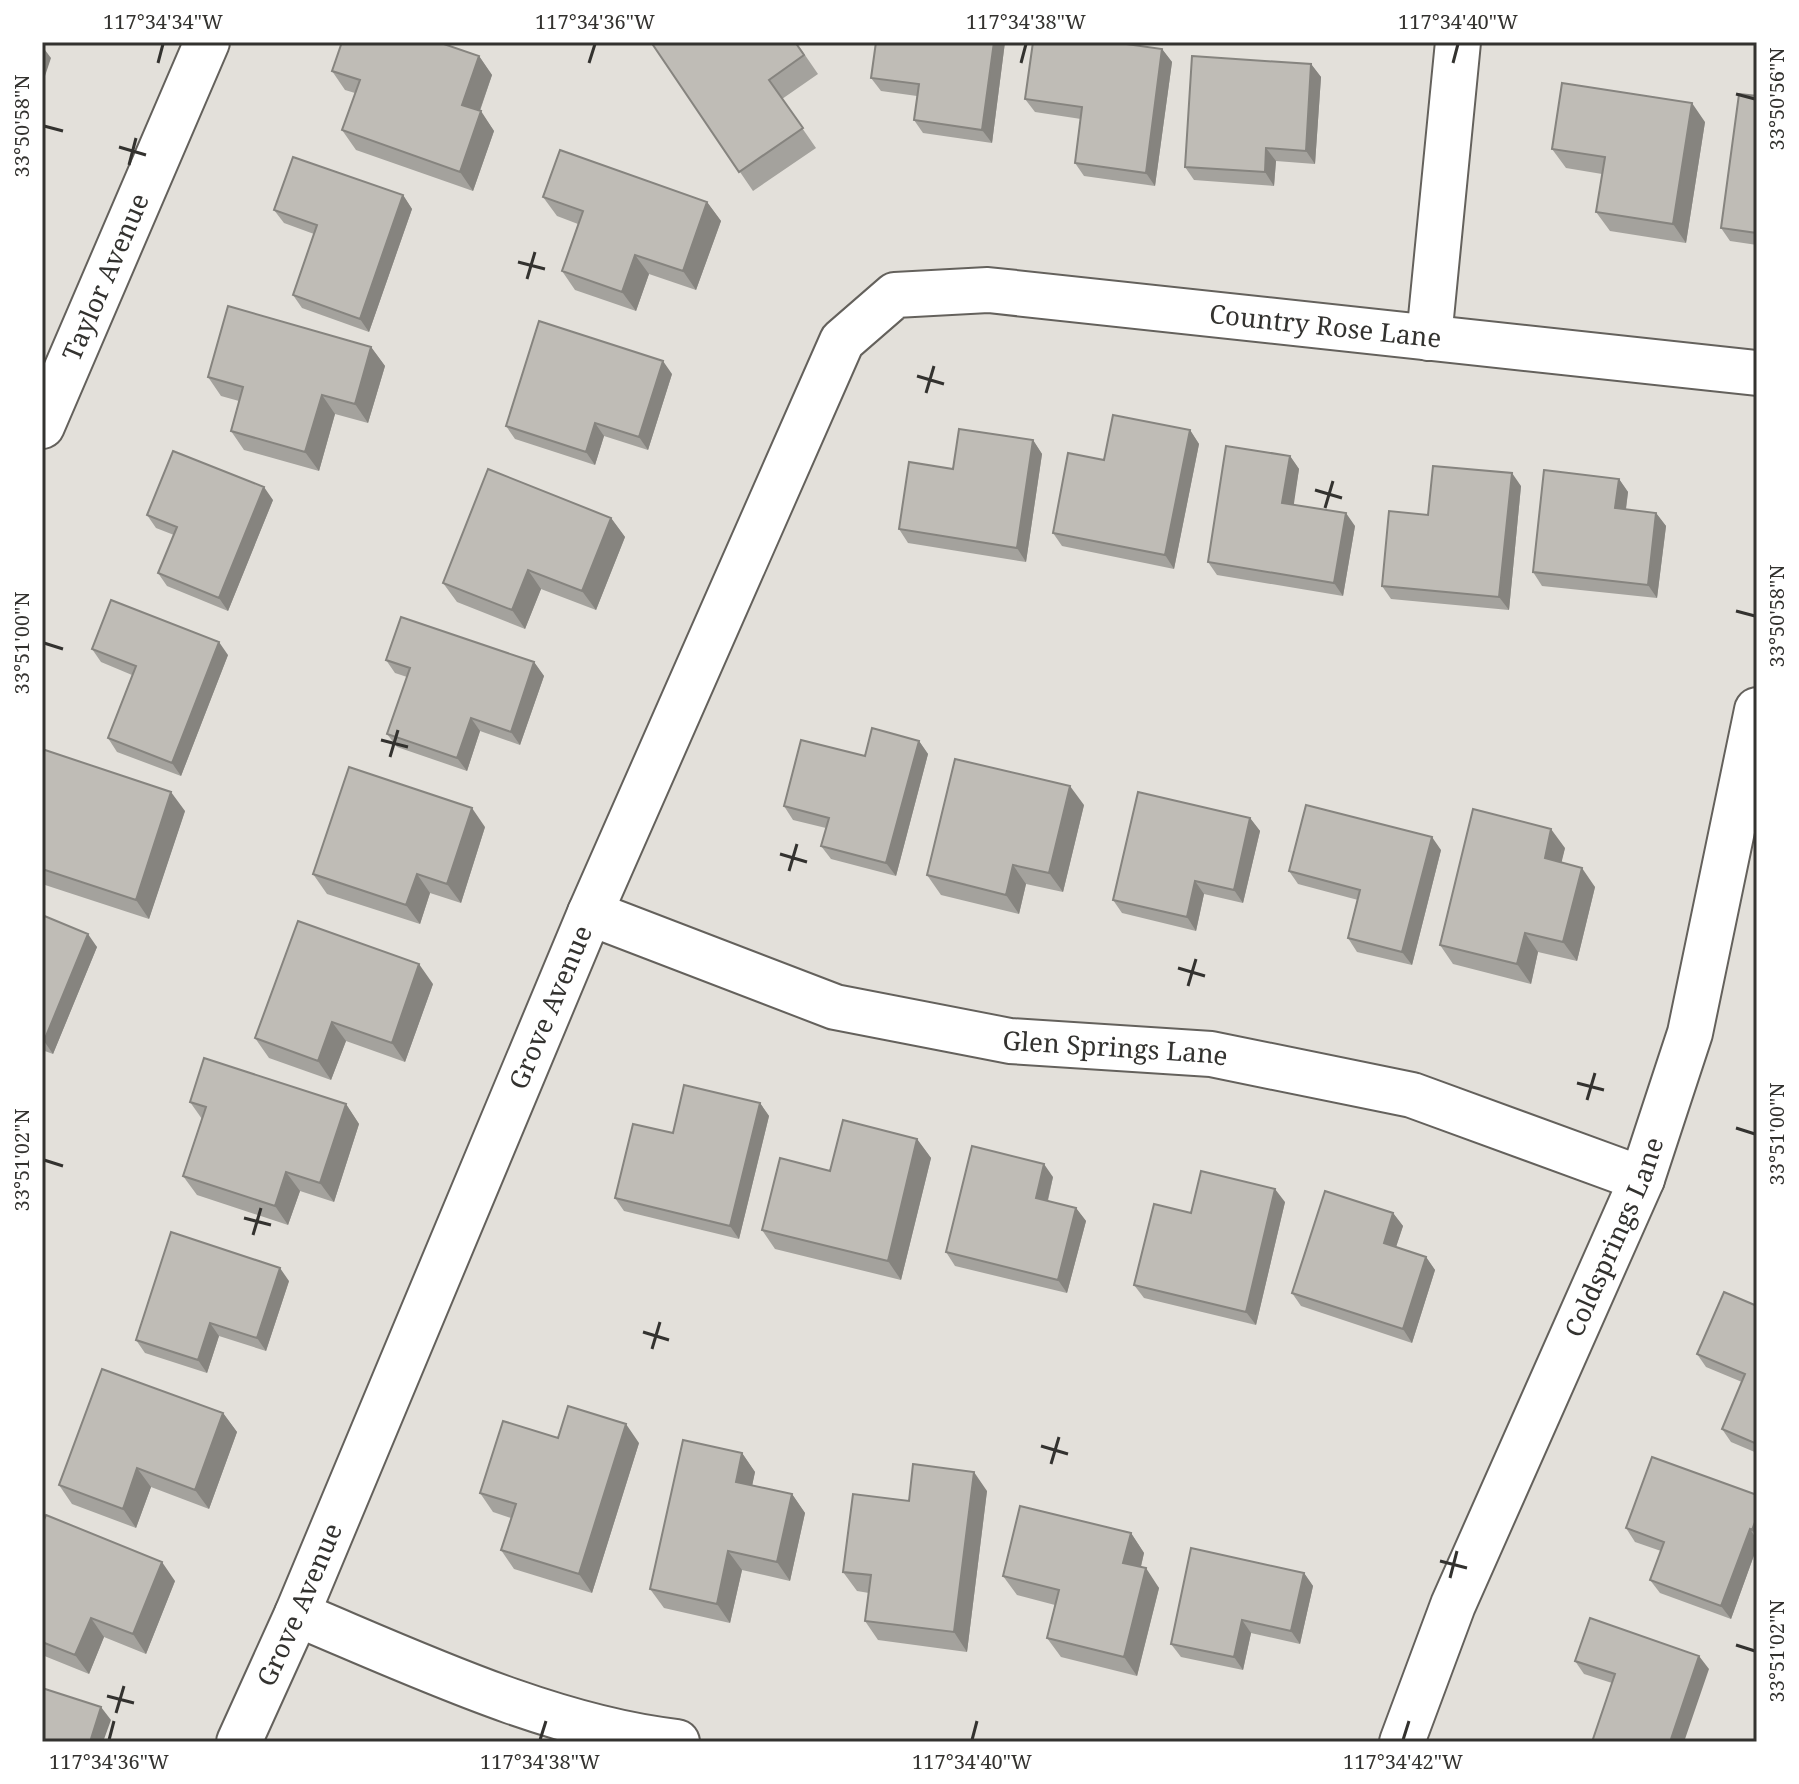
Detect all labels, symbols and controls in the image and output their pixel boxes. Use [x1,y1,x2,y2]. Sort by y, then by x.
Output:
text: 117°34'34"W [103,8,223,35]
text: 117°34'36"W [535,8,655,35]
text: 117°34'38"W [966,8,1086,35]
text: 117°34'40"W [1398,8,1518,35]
text: 33°50'56"N [1763,48,1790,150]
text: 33°50'58"N [8,75,35,177]
street label: Taylor Avenue [53,187,157,366]
street label: Country Rose Lane [1208,295,1443,356]
text: 33°50'58"N [1763,565,1790,667]
text: 33°51'00"N [8,592,35,694]
street label: Grove Avenue [499,920,600,1094]
street label: Glen Springs Lane [1001,1022,1231,1074]
text: 33°51'00"N [1763,1083,1790,1185]
text: 33°51'02"N [8,1109,35,1211]
street label: Coldsprings Lane [1555,1132,1672,1342]
street label: Grove Avenue [248,1517,350,1692]
text: 33°51'02"N [1763,1600,1790,1702]
text: 117°34'36"W [49,1748,169,1775]
text: 117°34'38"W [480,1748,600,1775]
text: 117°34'40"W [912,1748,1032,1775]
text: 117°34'42"W [1343,1748,1463,1775]

